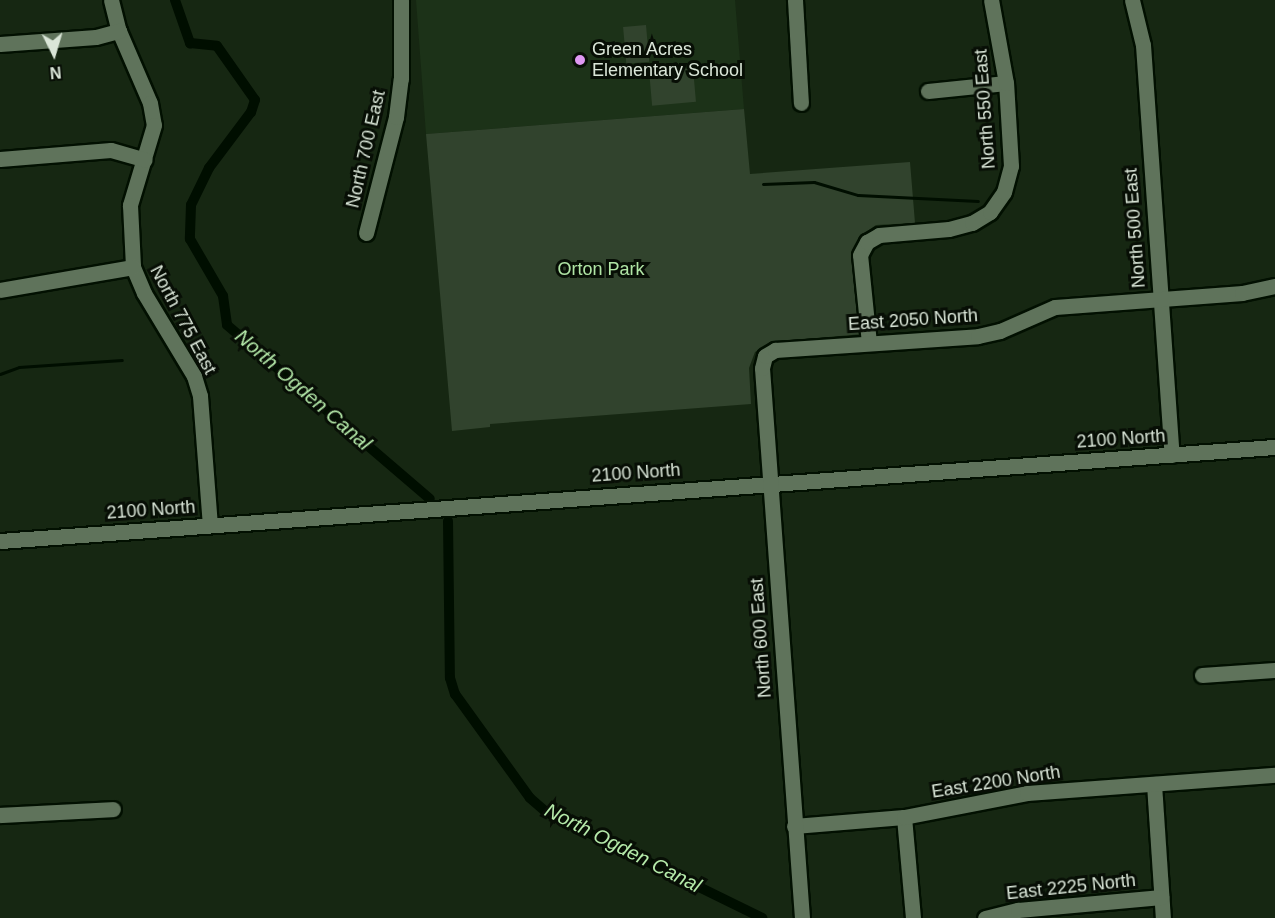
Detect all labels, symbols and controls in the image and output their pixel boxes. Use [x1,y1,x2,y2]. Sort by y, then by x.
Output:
north arrow [24,24,84,84]
place label: Green Acres Elementary School [592,39,743,82]
street label: North 550 East [970,48,1000,170]
marker: Green Acres Elementary School [573,53,587,67]
text: N [49,63,62,81]
street label: North 700 East [342,88,390,210]
street label: North 500 East [1120,167,1150,289]
park label: Orton Park [557,258,645,280]
street label: North 775 East [145,262,221,378]
street label: East 2050 North [847,305,979,335]
water label: North Ogden Canal [230,324,376,456]
street label: 2100 North [1076,425,1166,453]
street label: 2100 North [591,459,681,487]
street label: 2100 North [106,496,196,524]
street label: North 600 East [746,577,776,699]
street label: East 2200 North [930,761,1062,803]
water label: North Ogden Canal [541,798,705,898]
street label: East 2225 North [1005,869,1137,905]

